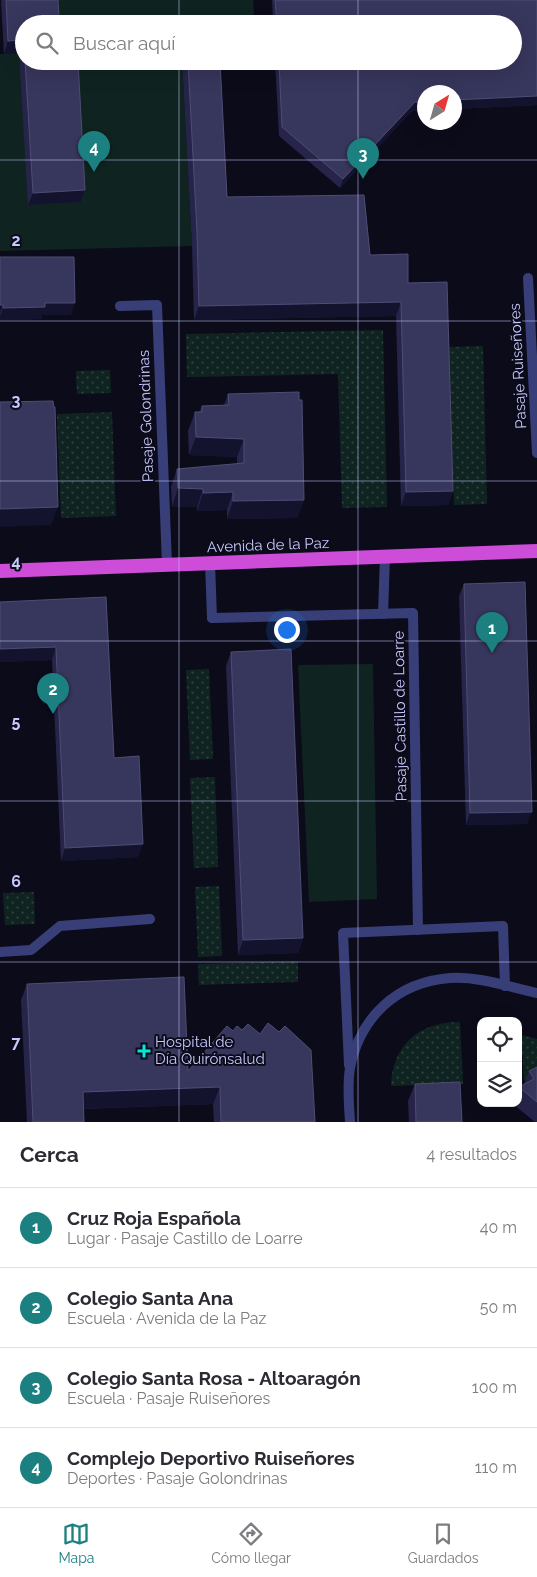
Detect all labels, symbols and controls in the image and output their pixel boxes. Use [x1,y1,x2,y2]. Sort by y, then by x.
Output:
search box [15,15,522,70]
icon: search [33,29,61,57]
text: Buscar aquí [73,32,175,54]
north arrow [417,85,462,130]
pin: 4 [78,131,110,172]
pin: 3 [347,138,379,179]
text: 2 [11,231,21,250]
street label: Pasaje Ruiseñores [506,303,530,429]
street label: Pasaje Golondrinas [135,350,157,482]
text: 3 [12,391,21,410]
street label: Avenida de la Paz [207,534,329,556]
text: 4 [11,552,21,571]
pin: 1 [476,612,508,653]
your location [274,617,300,643]
street label: Pasaje Castillo de Loarre [390,630,410,801]
pin: 2 [37,673,69,714]
text: 5 [12,712,21,731]
text: 6 [11,872,21,891]
map controls [477,1017,522,1107]
button: locate [477,1017,522,1062]
text: 7 [12,1033,21,1052]
place label: Hospital de Día Quirónsalud [155,1033,265,1068]
marker: Hospital de Día Quirónsalud [137,1044,151,1058]
button: layers [477,1062,522,1107]
text: Cerca [20,1142,79,1167]
text: 4 resultados [427,1145,517,1164]
text: Cruz Roja Española [67,1207,241,1229]
text: 1 [32,1218,40,1237]
text: 40 m [480,1218,517,1237]
text: Lugar · Pasaje Castillo de Loarre [67,1229,303,1248]
text: Colegio Santa Ana [67,1287,233,1309]
text: 2 [31,1298,41,1317]
text: 50 m [480,1298,517,1317]
text: Escuela · Avenida de la Paz [67,1309,266,1328]
text: Colegio Santa Rosa - Altoaragón [67,1367,361,1389]
text: 3 [32,1378,40,1397]
text: 100 m [472,1378,517,1397]
text: Escuela · Pasaje Ruiseñores [67,1389,270,1408]
text: Complejo Deportivo Ruiseñores [67,1447,355,1469]
text: 4 [31,1458,41,1477]
text: 110 m [475,1458,517,1477]
text: Deportes · Pasaje Golondrinas [67,1469,287,1488]
tab: Mapa [58,1520,94,1566]
tab: Cómo llegar [211,1520,291,1566]
tab: Guardados [408,1520,479,1566]

